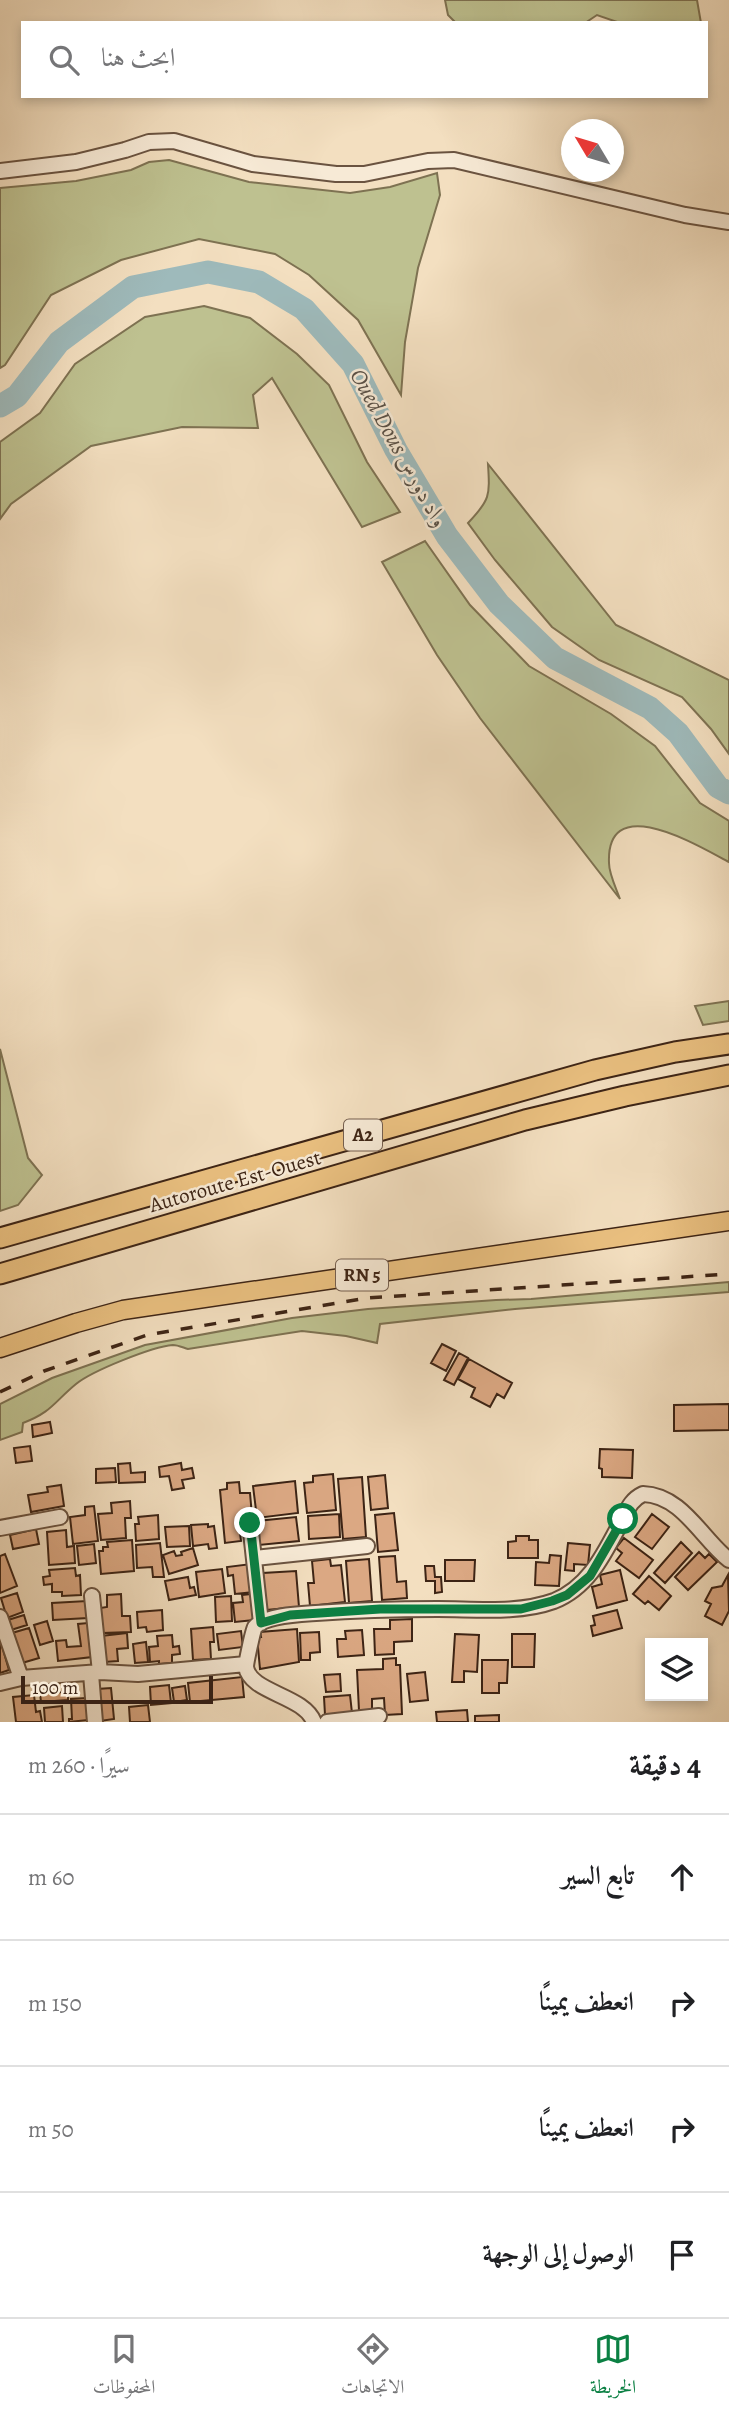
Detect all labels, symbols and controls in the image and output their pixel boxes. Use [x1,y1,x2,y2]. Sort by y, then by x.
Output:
search box [21,21,708,98]
text: ابحث هنا [101,40,176,75]
icon: search [45,41,83,79]
north arrow [561,119,624,182]
water label: Oued Dous واد دورس [343,363,455,533]
road number: A2 [344,1120,382,1150]
street label: Autoroute Est-Ouest [145,1143,324,1219]
road number: RN 5 [336,1260,388,1290]
route start [607,1503,638,1534]
route end [234,1507,265,1538]
map controls [645,1638,708,1701]
button: layers [645,1638,708,1701]
scale bar [21,1673,214,1705]
text: 100 m [32,1675,78,1701]
text: 4 دقيقة [629,1745,701,1785]
text: سيرًا · 260 m [28,1750,130,1781]
text: تابع السير [562,1858,634,1893]
icon: ahead [663,1858,701,1896]
text: 60 m [28,1862,75,1893]
text: انعطف يمينًا [539,1984,634,2019]
icon: right [663,1984,701,2022]
text: 150 m [28,1988,82,2019]
text: انعطف يمينًا [539,2110,634,2145]
icon: right [663,2110,701,2148]
text: 50 m [28,2114,74,2145]
text: الوصول إلى الوجهة [482,2236,634,2271]
icon: arrive [663,2236,701,2274]
tab: المحفوظات [93,2330,155,2405]
tab: الاتجاهات [341,2330,404,2405]
tab: الخريطة [590,2330,636,2405]

